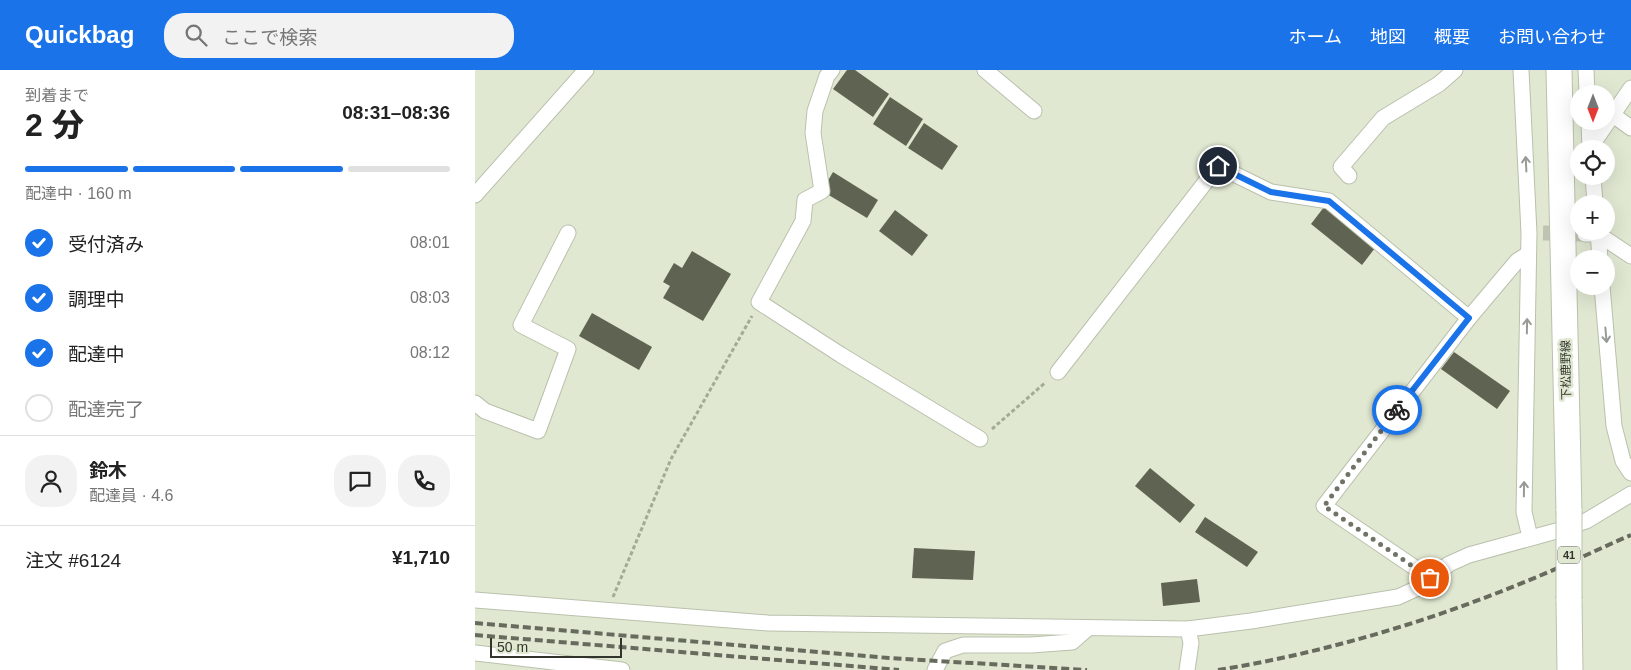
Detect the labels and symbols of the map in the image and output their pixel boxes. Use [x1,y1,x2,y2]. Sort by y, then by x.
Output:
north arrow [1570,85,1615,130]
pin [1197,145,1239,187]
one-way arrow [1521,156,1530,172]
one-way arrow [1522,319,1532,335]
one-way arrow [1602,327,1611,343]
street label: 下松鹿野線 [1558,340,1574,400]
courier [1372,385,1422,435]
one-way arrow [1519,481,1529,498]
road number: 41 [1558,546,1580,564]
pin [1409,557,1451,599]
scale bar [490,635,623,658]

